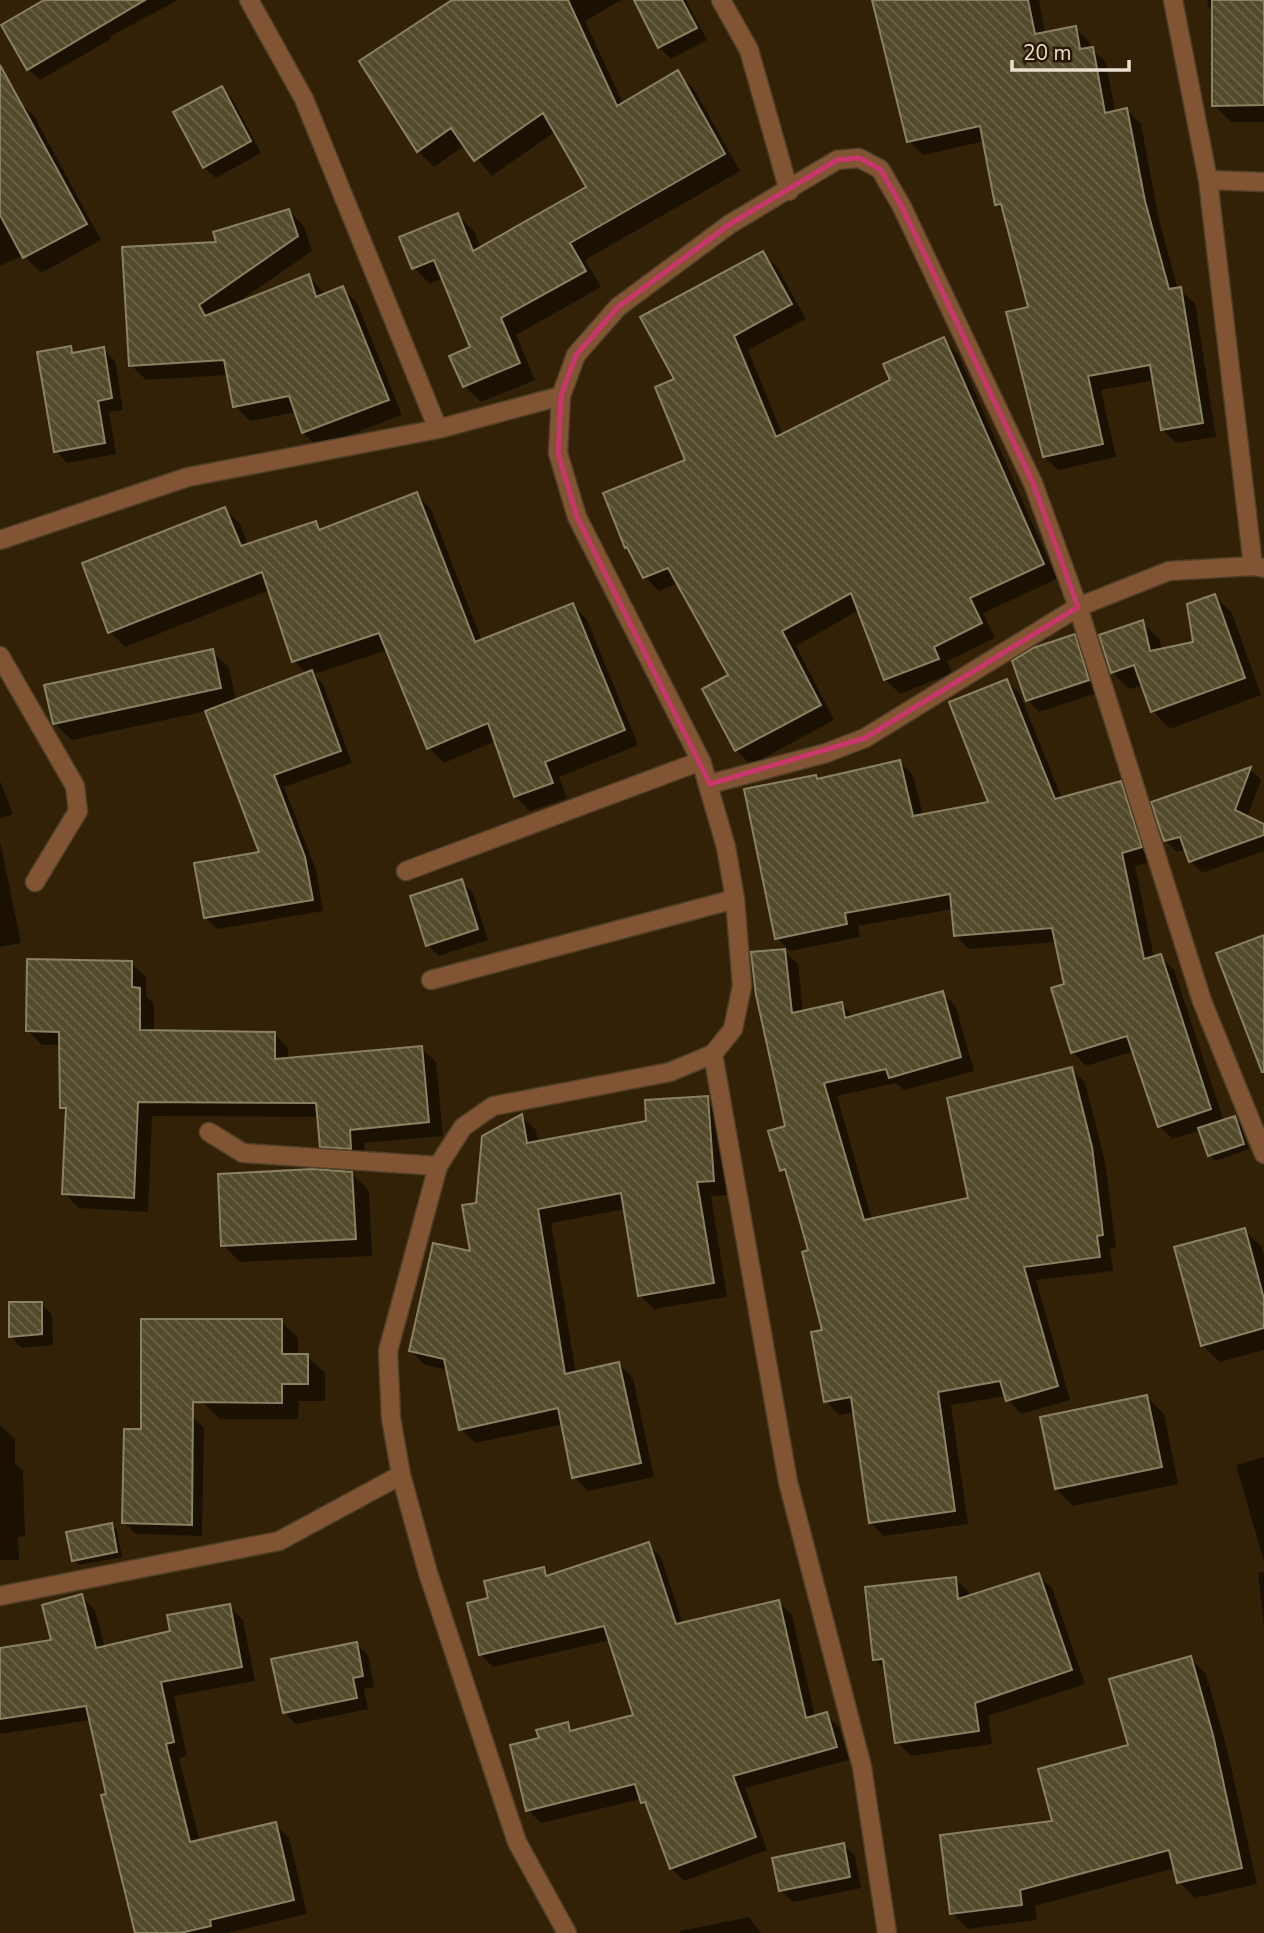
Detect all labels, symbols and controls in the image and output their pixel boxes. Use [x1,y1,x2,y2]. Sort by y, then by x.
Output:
scale bar [1012,28,1129,72]
text: 20 m [1023,39,1072,67]

